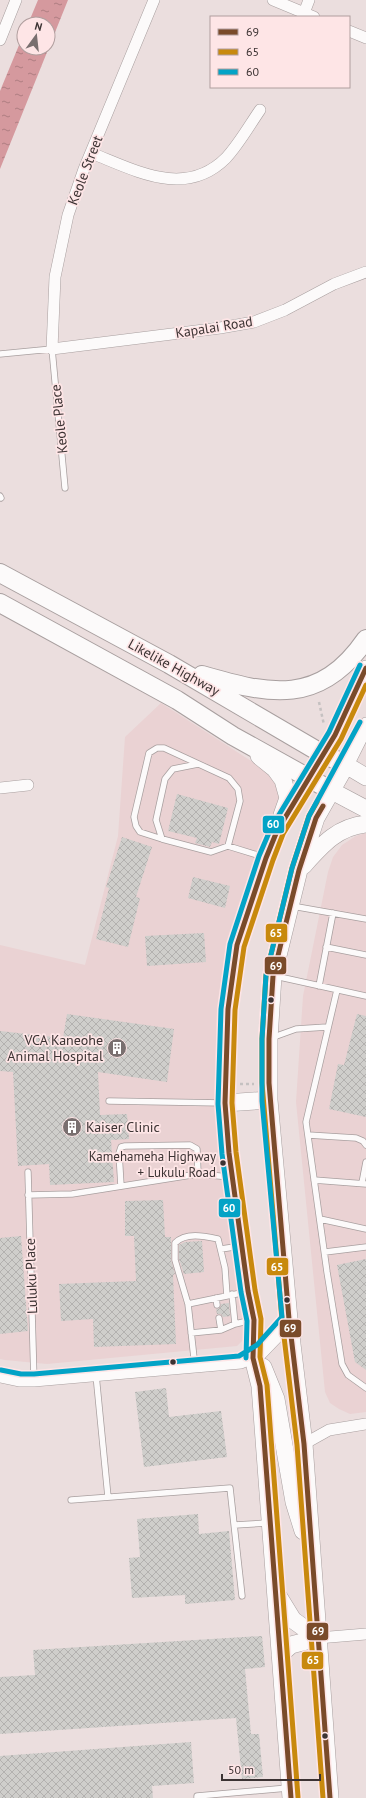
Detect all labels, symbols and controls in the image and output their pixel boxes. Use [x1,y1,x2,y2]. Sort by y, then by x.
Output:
north arrow [16,16,56,56]
legend [210,16,350,88]
text: N [33,19,44,34]
text: 69 [246,24,259,39]
text: 65 [246,44,259,59]
text: 60 [246,64,260,79]
street label: Keole Street [64,132,107,207]
street label: Kapalai Road [174,312,254,342]
street label: Keole Place [46,384,72,454]
street label: Likelike Highway [125,634,223,700]
line badge: 60 [262,815,285,834]
text: 60 [267,817,279,831]
line badge: 65 [265,923,288,943]
text: 65 [270,926,282,940]
line badge: 69 [264,956,287,975]
text: 69 [270,959,282,973]
unlabelled marker [266,995,276,1005]
place label: VCA Kaneohe Animal Hospital [7,1031,103,1065]
building icon: VCA Kaneohe Animal Hospital [106,1037,128,1059]
building icon: Kaiser Clinic [61,1116,83,1138]
place label: Kaiser Clinic [86,1118,160,1136]
place label: Kamehameha Highway + Lukulu Road [89,1148,216,1181]
marker: Kamehameha Highway + Lukulu Road [218,1158,228,1168]
line badge: 60 [218,1198,241,1218]
text: 60 [223,1201,235,1215]
street label: Luluku Place [21,1238,41,1314]
line badge: 65 [266,1257,289,1276]
text: 65 [271,1260,283,1274]
unlabelled marker [282,1295,292,1305]
line badge: 69 [279,1319,302,1338]
text: 69 [284,1321,296,1335]
unlabelled marker [168,1357,178,1367]
line badge: 69 [306,1622,329,1641]
text: 69 [312,1624,324,1638]
line badge: 65 [301,1651,324,1670]
text: 65 [307,1653,319,1667]
unlabelled marker [320,1731,330,1741]
scale bar [222,1756,320,1782]
text: 50 m [228,1762,254,1777]

